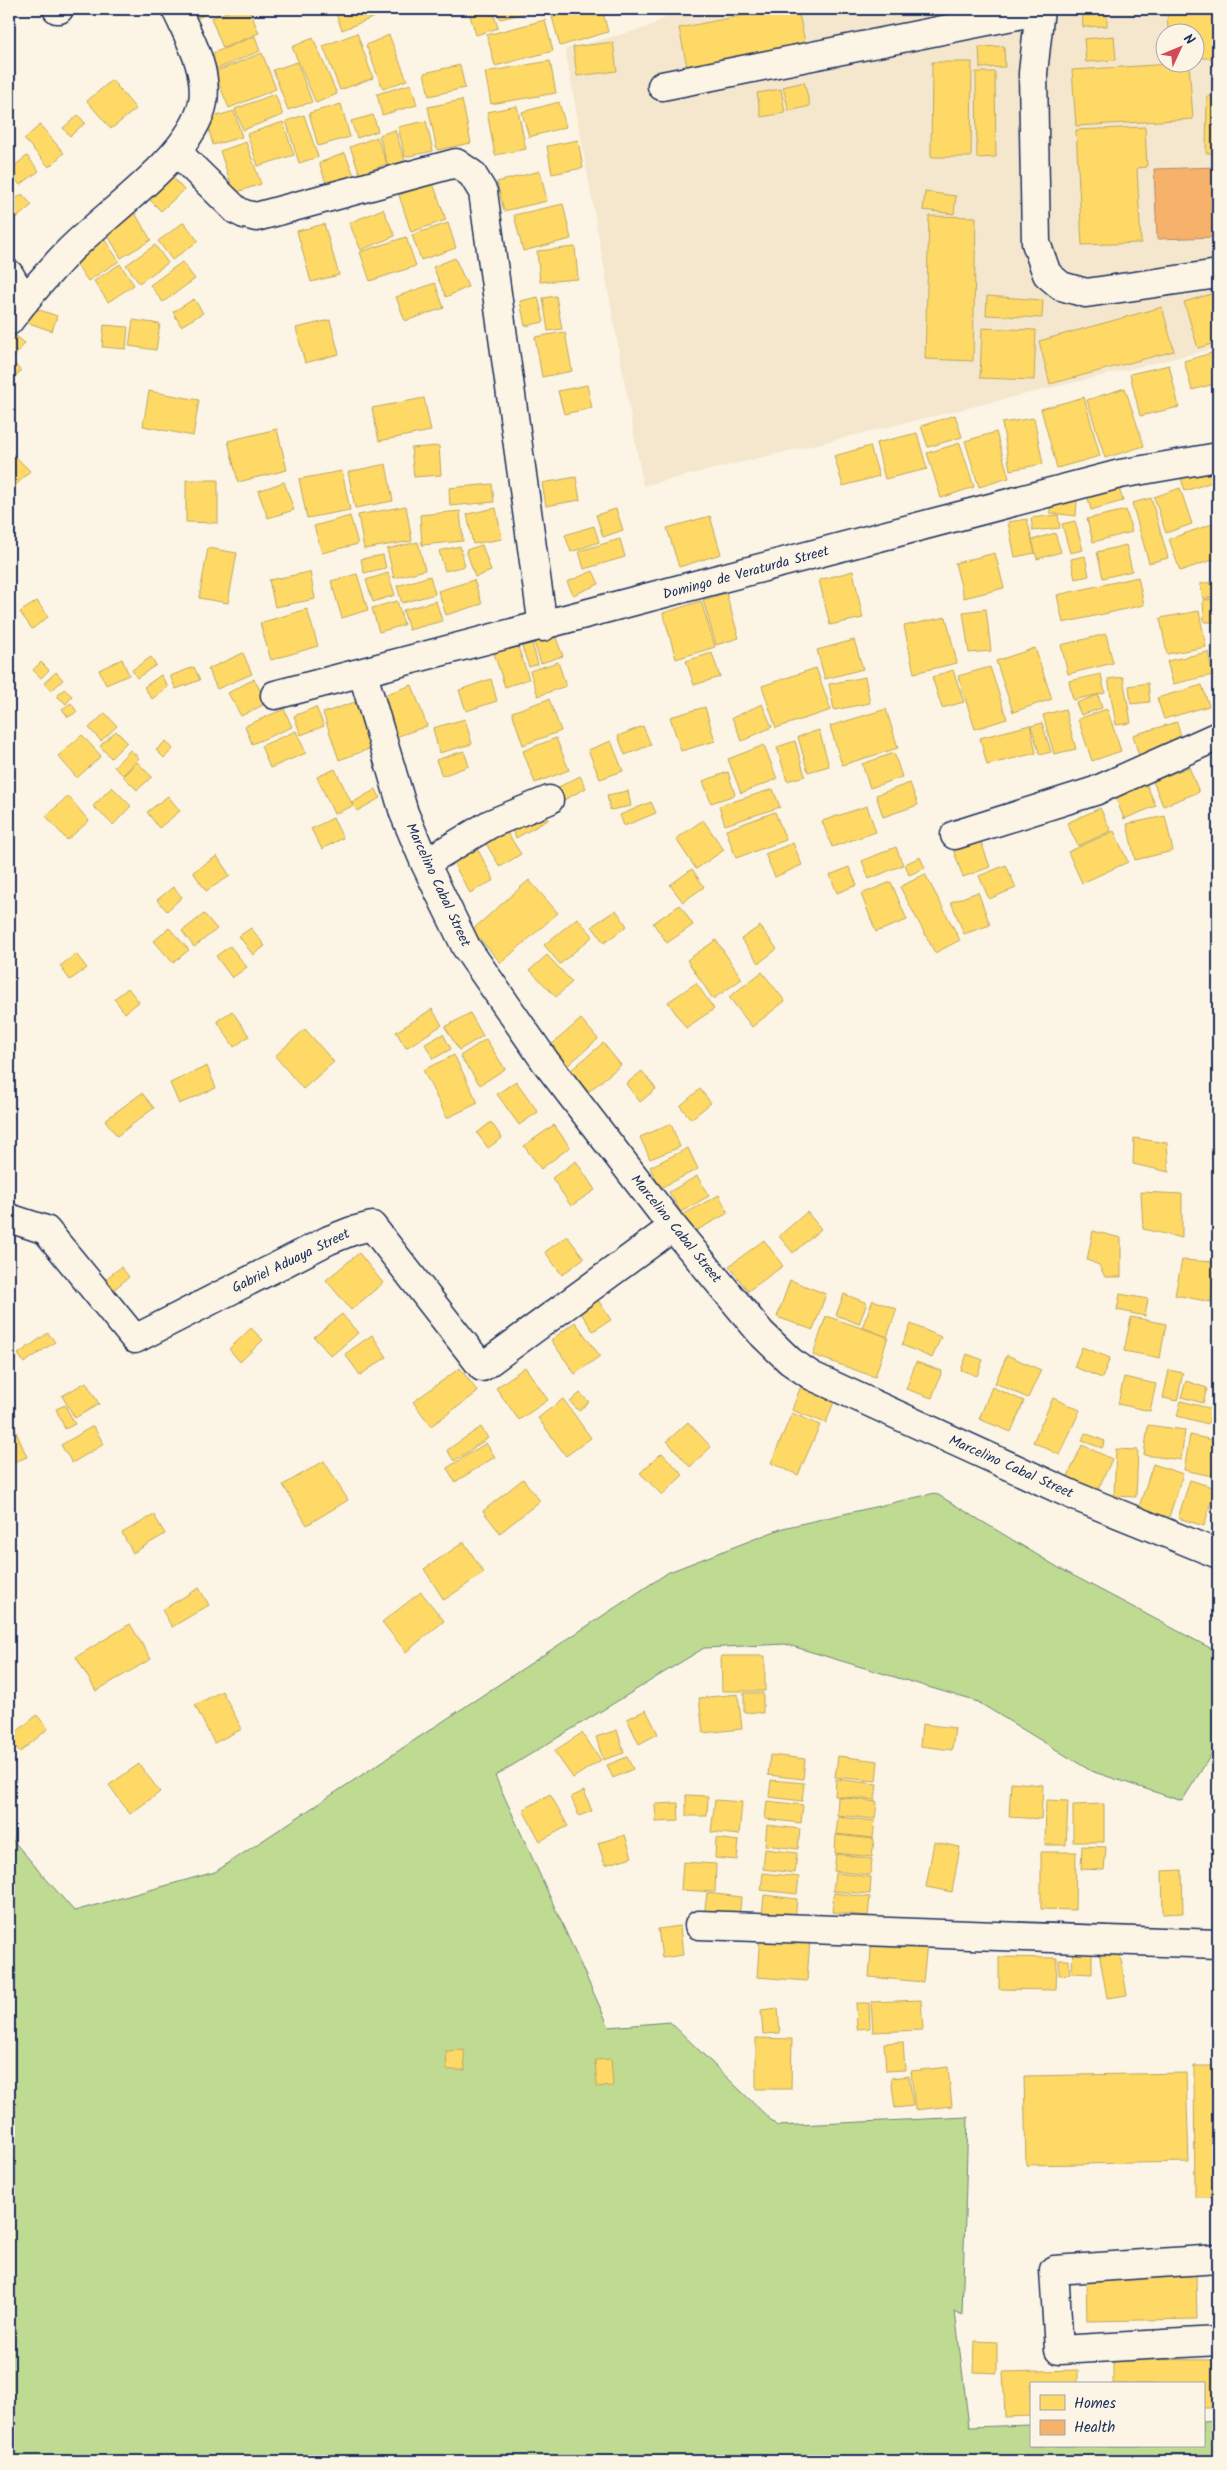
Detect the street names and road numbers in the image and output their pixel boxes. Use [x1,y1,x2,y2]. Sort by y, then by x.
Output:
street label: Domingo de Veraturda Street [660,540,832,606]
street label: Marcelino Cabal Street [400,819,477,951]
street label: Marcelino Cabal Street [625,1170,727,1289]
street label: Gabriel Aduaya Street [228,1223,354,1299]
street label: Marcelino Cabal Street [945,1430,1077,1505]

